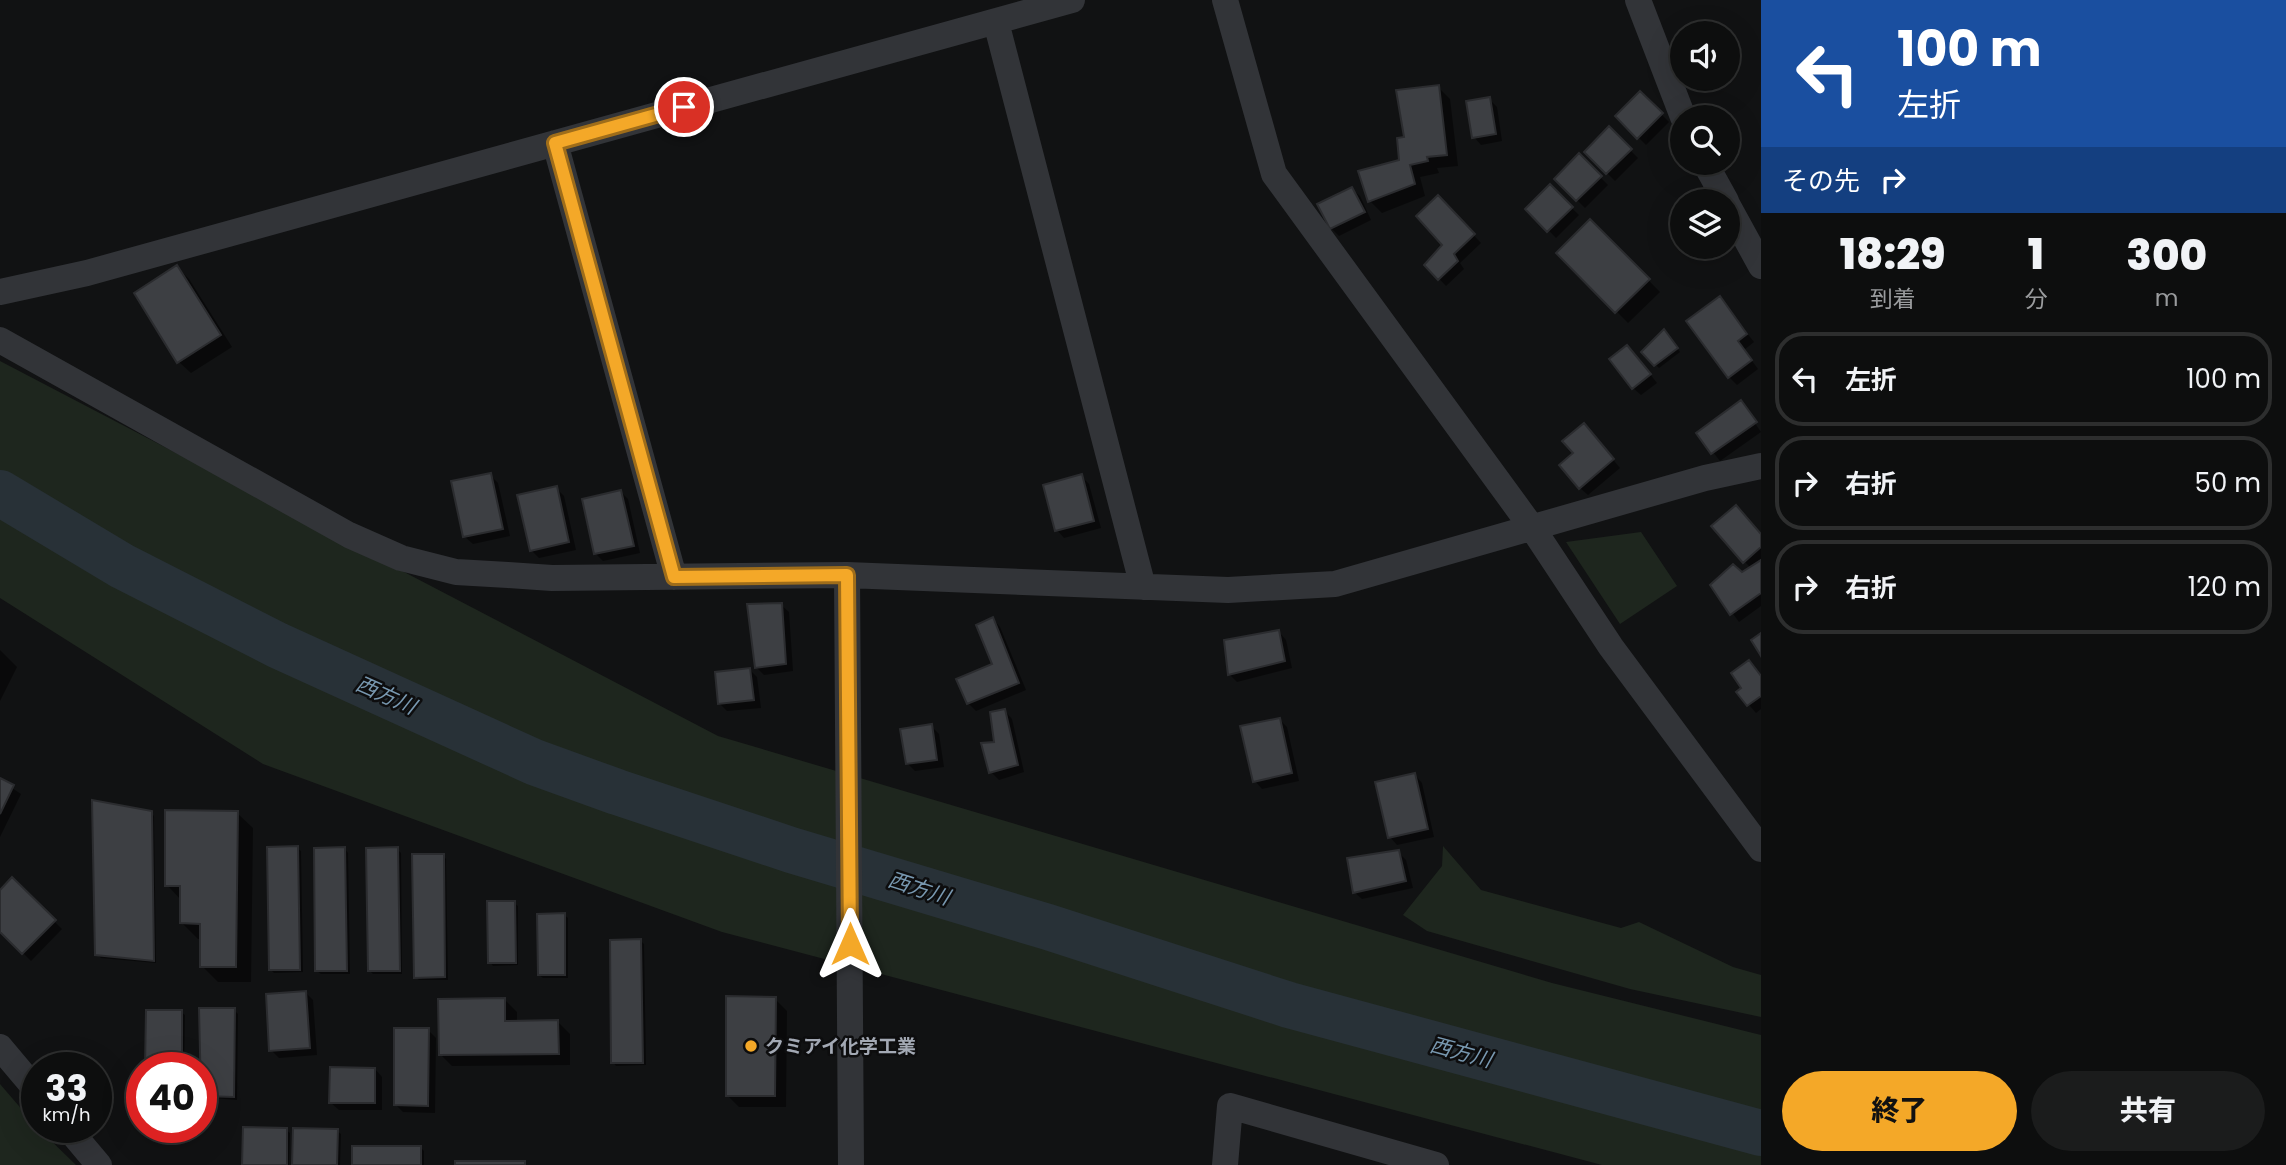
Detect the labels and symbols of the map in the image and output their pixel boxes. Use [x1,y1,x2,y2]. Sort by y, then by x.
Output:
pin [654,77,714,137]
water label: 西方川 [351,669,423,722]
water label: 西方川 [885,864,955,912]
position arrow [813,907,887,981]
water label: 西方川 [1427,1030,1497,1075]
place label: クミアイ化学工業 [765,1033,916,1060]
marker: クミアイ化学工業 [743,1038,759,1054]
speed limit sign: 40 [126,1052,217,1143]

